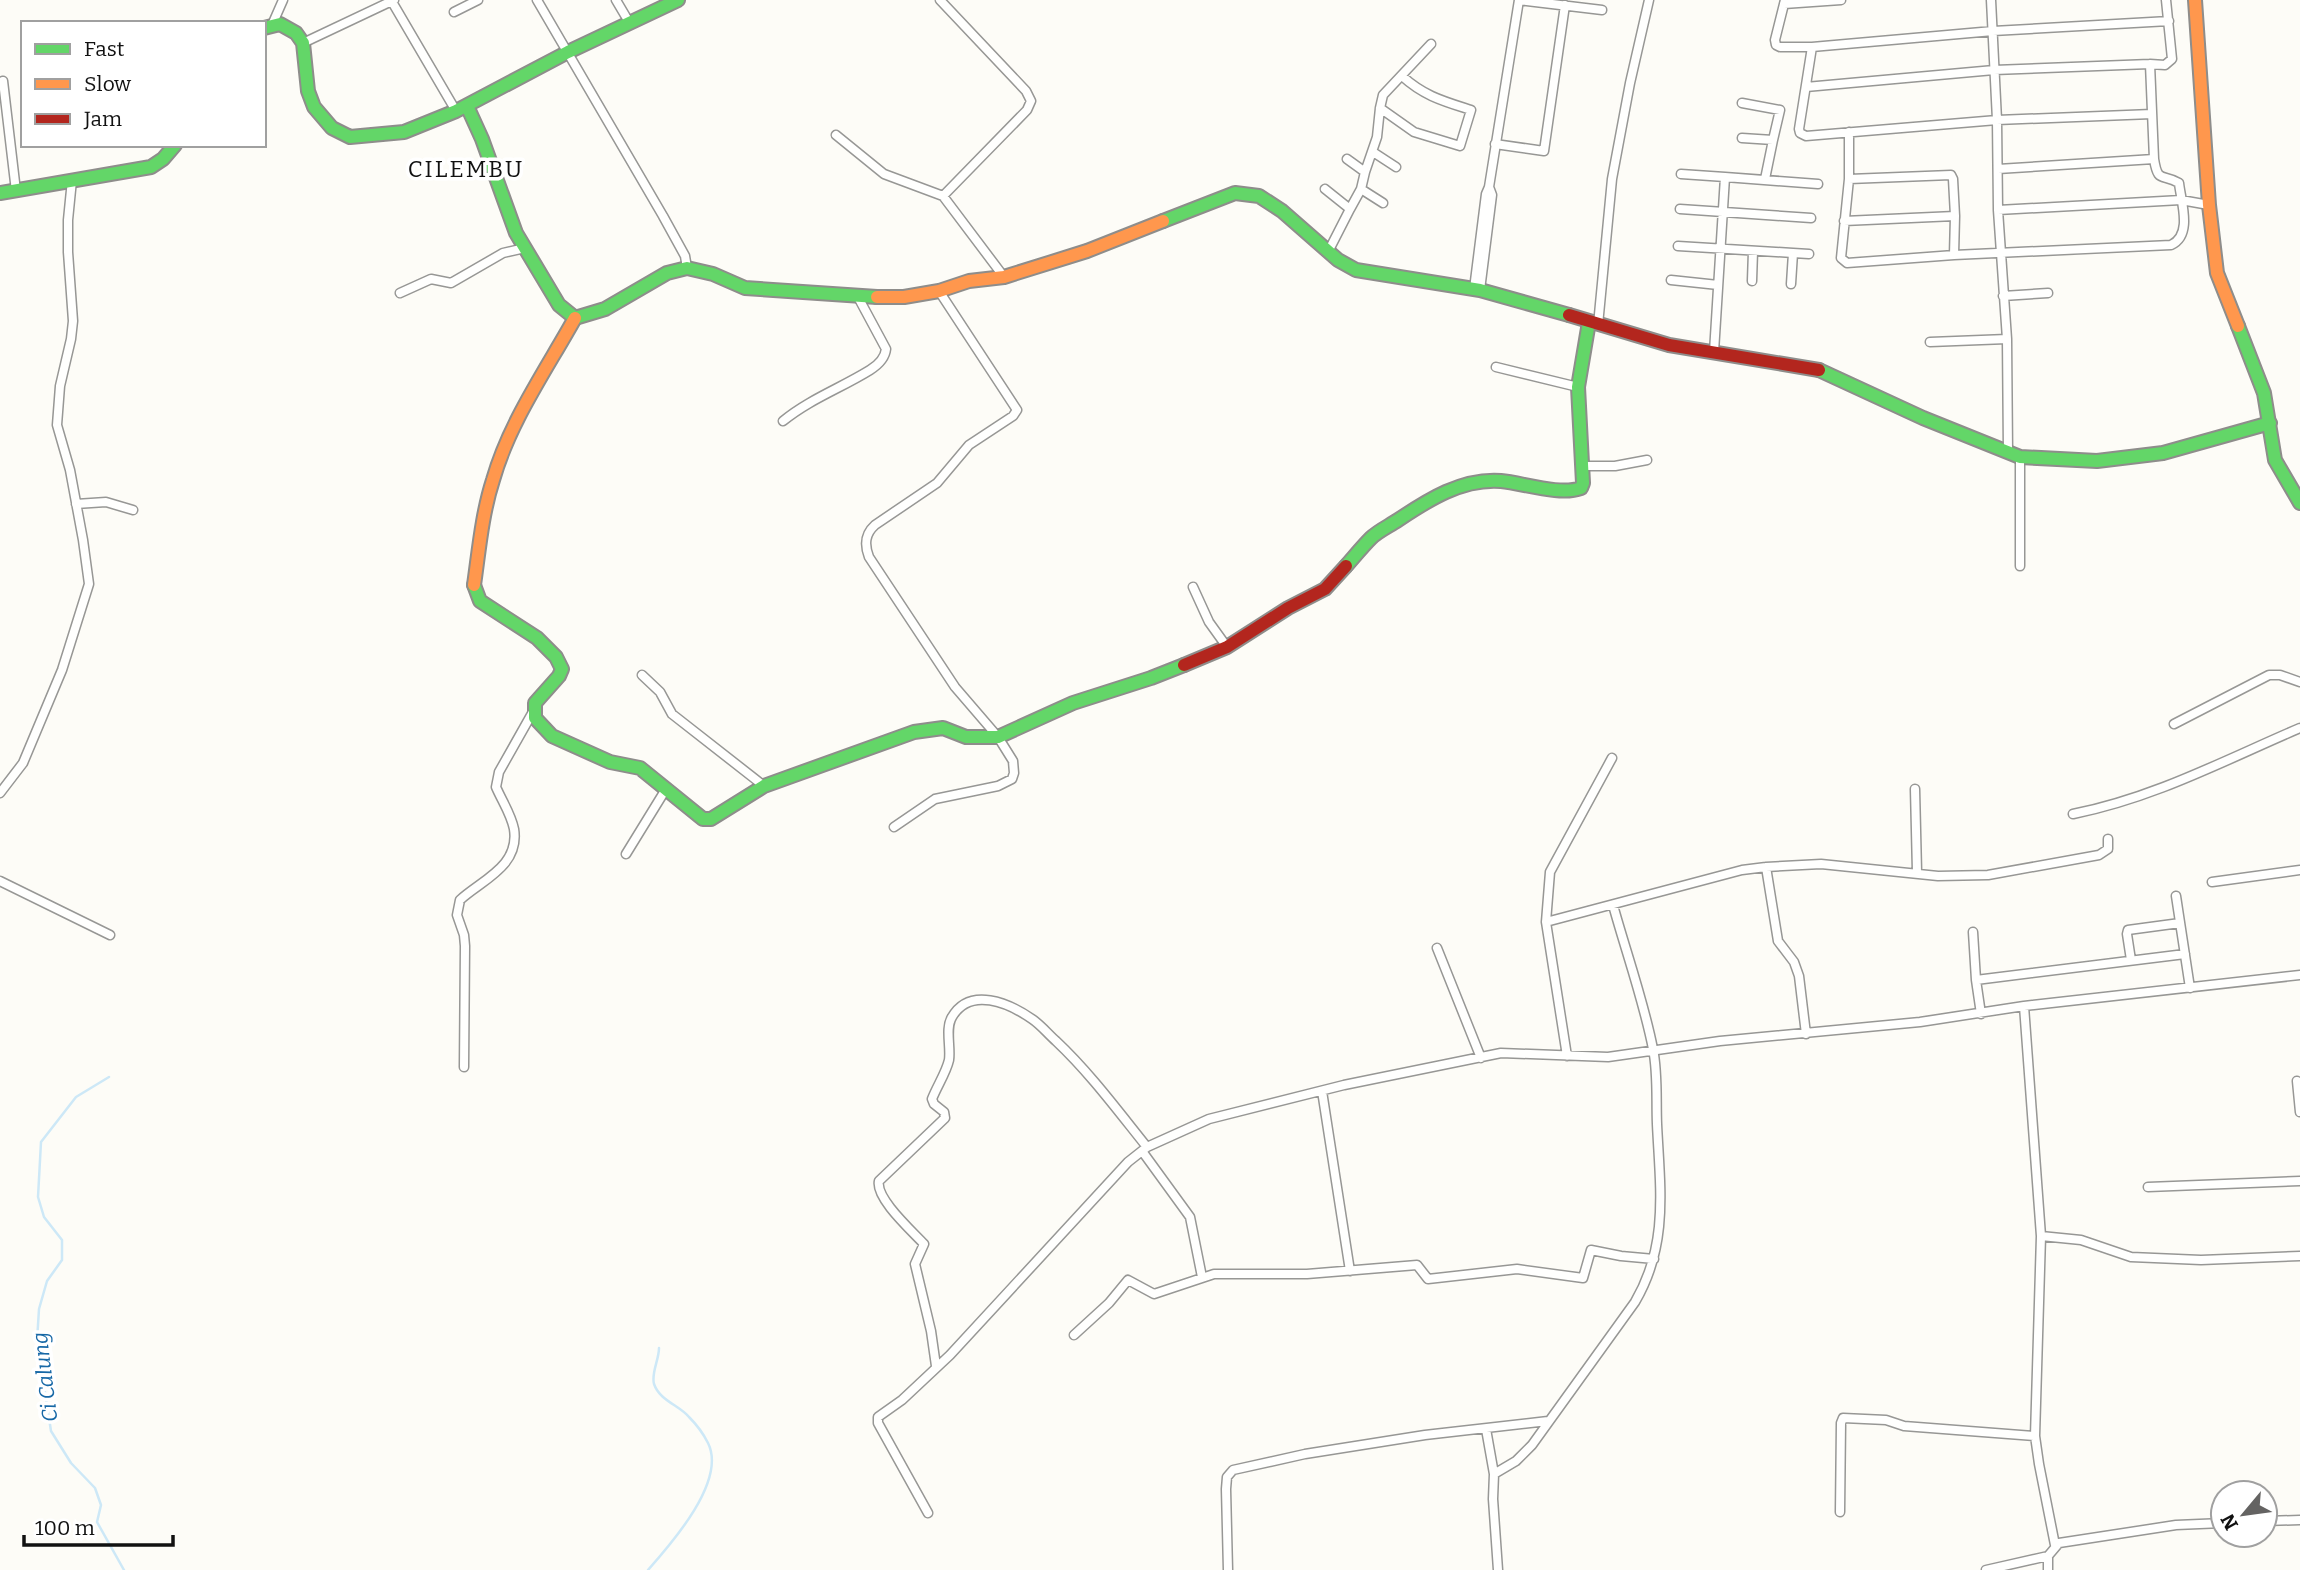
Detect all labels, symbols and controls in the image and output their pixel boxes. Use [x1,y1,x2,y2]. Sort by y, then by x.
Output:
legend [21,21,266,147]
text: Fast [84,36,125,62]
text: Slow [84,71,131,97]
text: Jam [83,106,122,132]
district label: CILEMBU [408,155,524,183]
water label: Ci Calung [27,1331,63,1423]
north arrow [2209,1479,2279,1549]
scale bar [24,1504,173,1548]
text: N [2216,1510,2243,1534]
text: 100 m [35,1515,95,1541]

